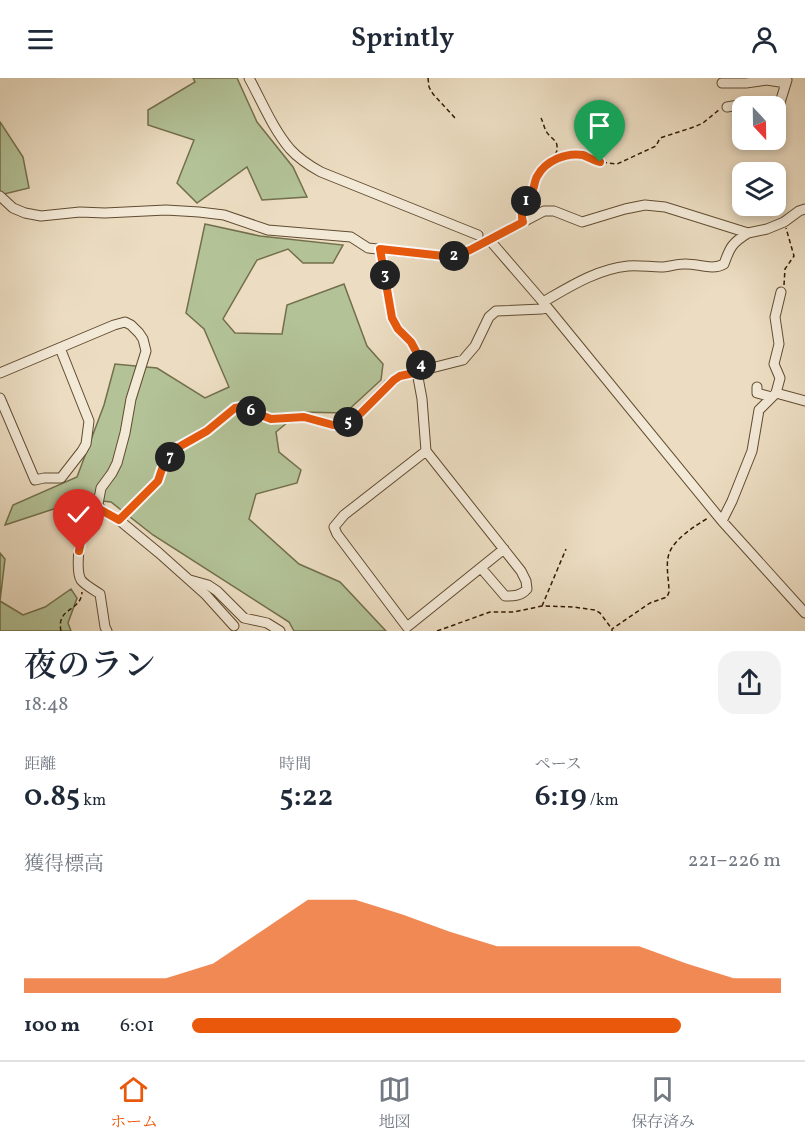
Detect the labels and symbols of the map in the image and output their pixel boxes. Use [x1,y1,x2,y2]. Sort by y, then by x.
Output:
north arrow [732,96,786,150]
pin [574,100,625,162]
pin: 1 [511,186,541,216]
pin: 2 [439,241,469,271]
pin: 3 [370,260,400,290]
pin: 4 [406,350,436,380]
pin: 6 [236,396,266,426]
pin: 5 [333,407,363,437]
pin: 7 [155,442,185,472]
pin [53,489,104,551]

